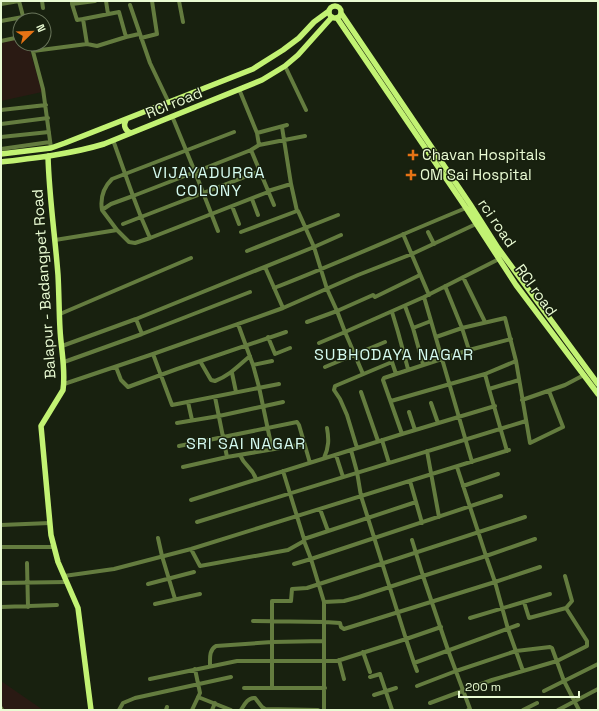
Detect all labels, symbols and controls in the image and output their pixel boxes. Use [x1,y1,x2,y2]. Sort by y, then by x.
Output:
north arrow [12,12,52,52]
text: N [33,22,49,34]
street label: RCI road [143,83,205,122]
place label: Chavan Hospitals [422,145,546,164]
marker: Chavan Hospitals [407,149,419,161]
district label: VIJAYADURGA COLONY [152,162,266,201]
place label: OM Sai Hospital [420,165,532,184]
marker: OM Sai Hospital [405,169,417,181]
street label: Balapur - Badangpet Road [27,188,60,380]
street label: rci road [474,195,521,251]
street label: RCI road [511,260,562,319]
district label: SUBHODAYA NAGAR [314,344,474,365]
district label: SRI SAI NAGAR [186,433,306,454]
scale bar [459,673,579,699]
text: 200 m [465,679,501,695]

